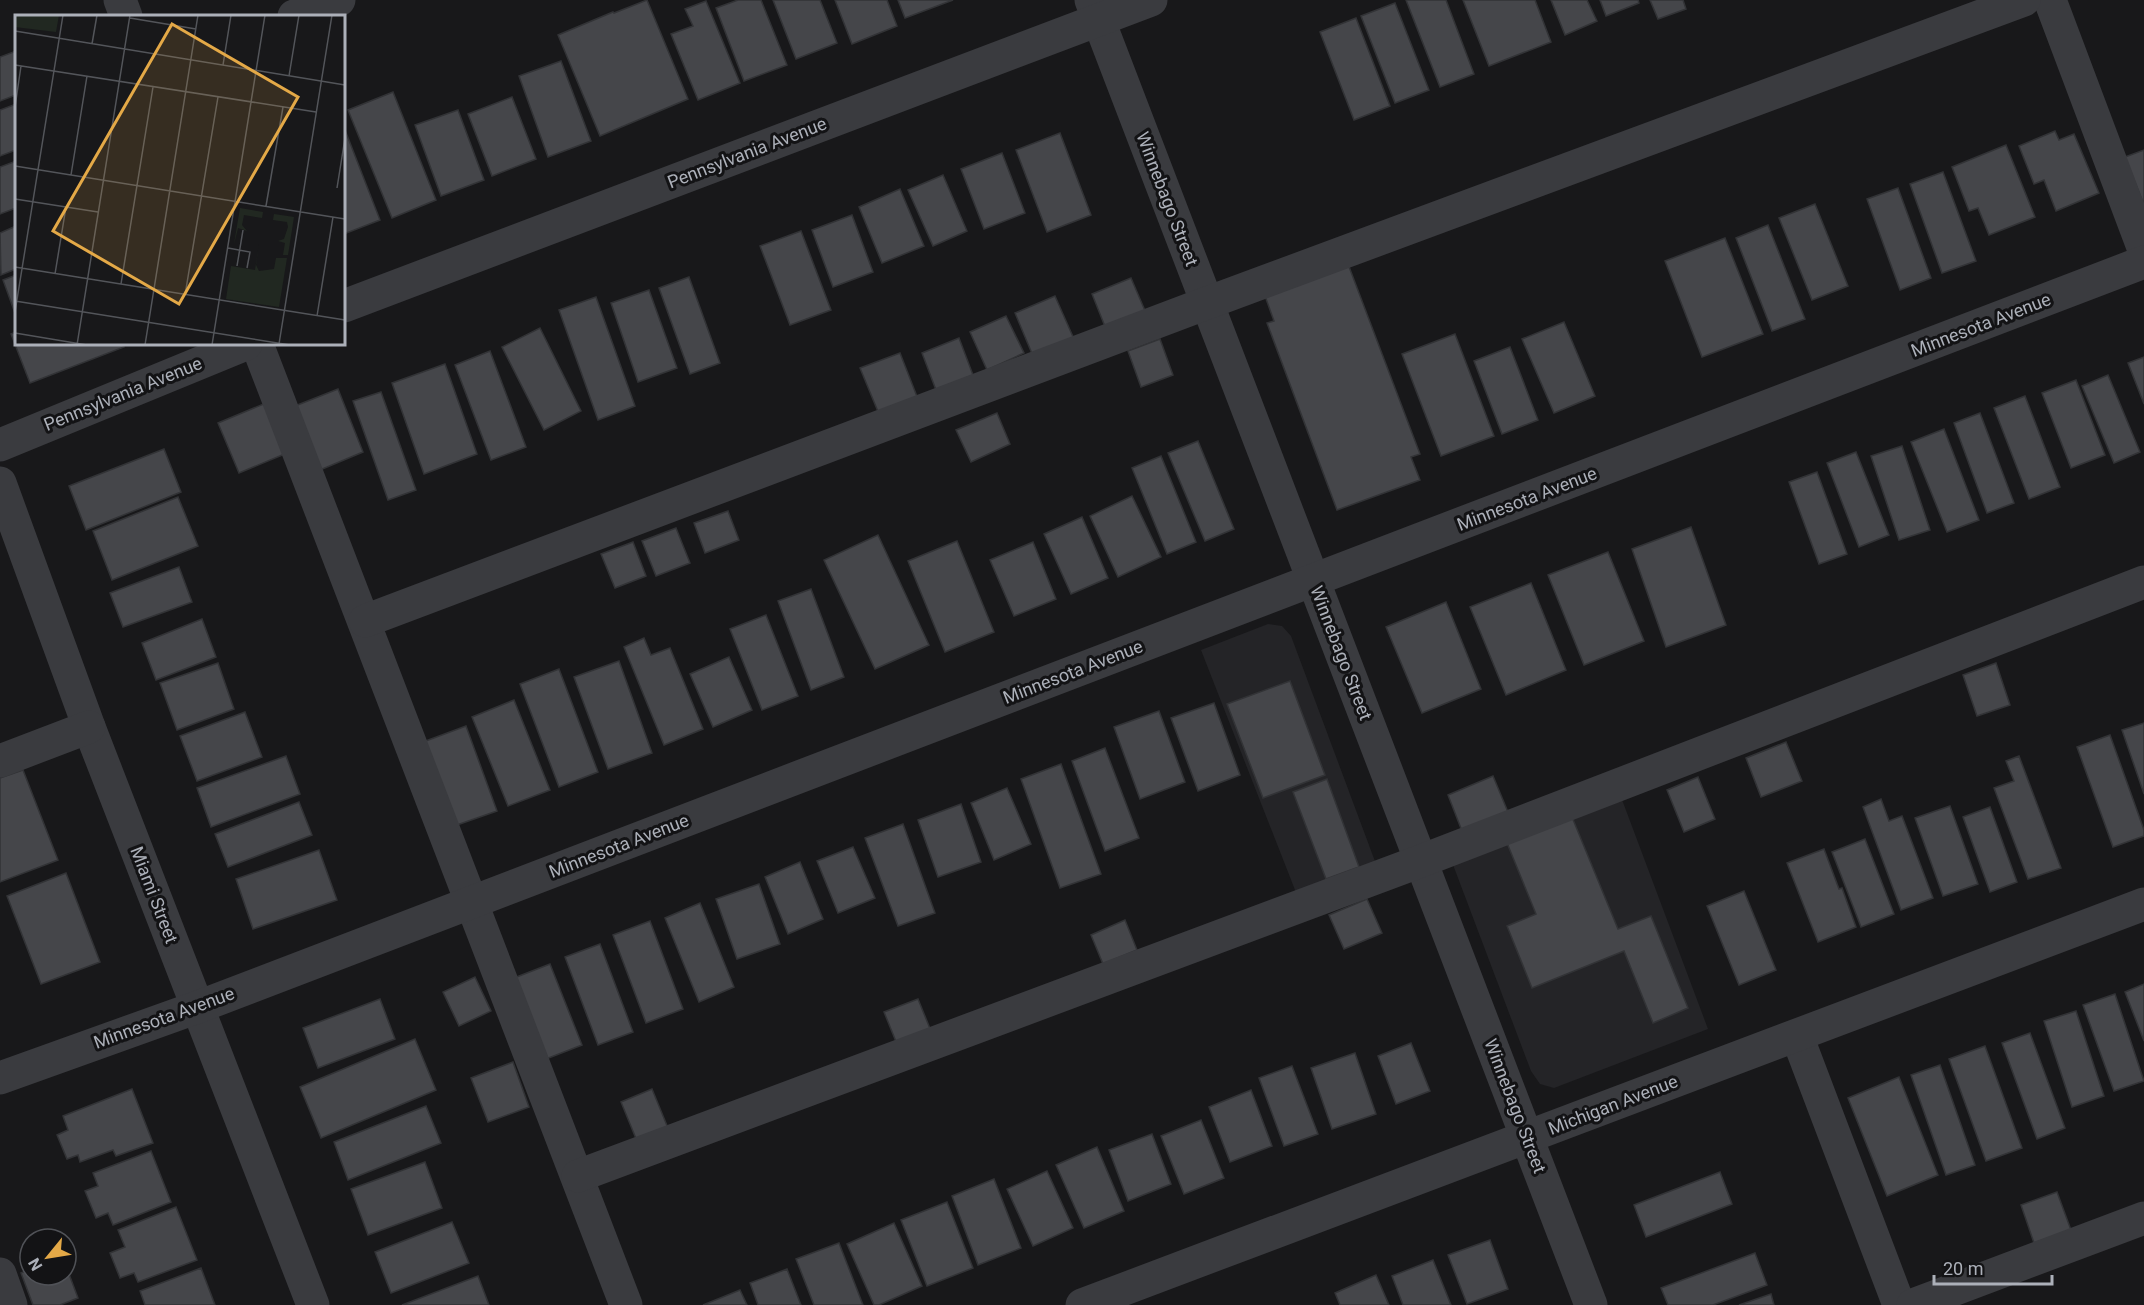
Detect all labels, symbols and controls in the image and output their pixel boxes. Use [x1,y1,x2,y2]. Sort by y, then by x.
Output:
inset map [15,15,345,345]
street label: Pennsylvania Avenue [664,113,829,193]
street label: Winnebago Street [1132,129,1203,269]
street label: Minnesota Avenue [1908,288,2054,361]
street label: Pennsylvania Avenue [41,352,205,435]
street label: Minnesota Avenue [1454,462,1600,535]
street label: Winnebago Street [1306,583,1377,723]
street label: Minnesota Avenue [1000,635,1146,708]
street label: Minnesota Avenue [546,809,692,882]
street label: Miami Street [126,843,183,946]
street label: Minnesota Avenue [91,982,237,1053]
street label: Winnebago Street [1480,1036,1551,1176]
street label: Michigan Avenue [1545,1070,1681,1139]
north arrow [18,1227,78,1287]
scale bar [1934,1248,2052,1286]
text: N [24,1255,46,1274]
text: 20 m [1943,1258,1983,1279]

